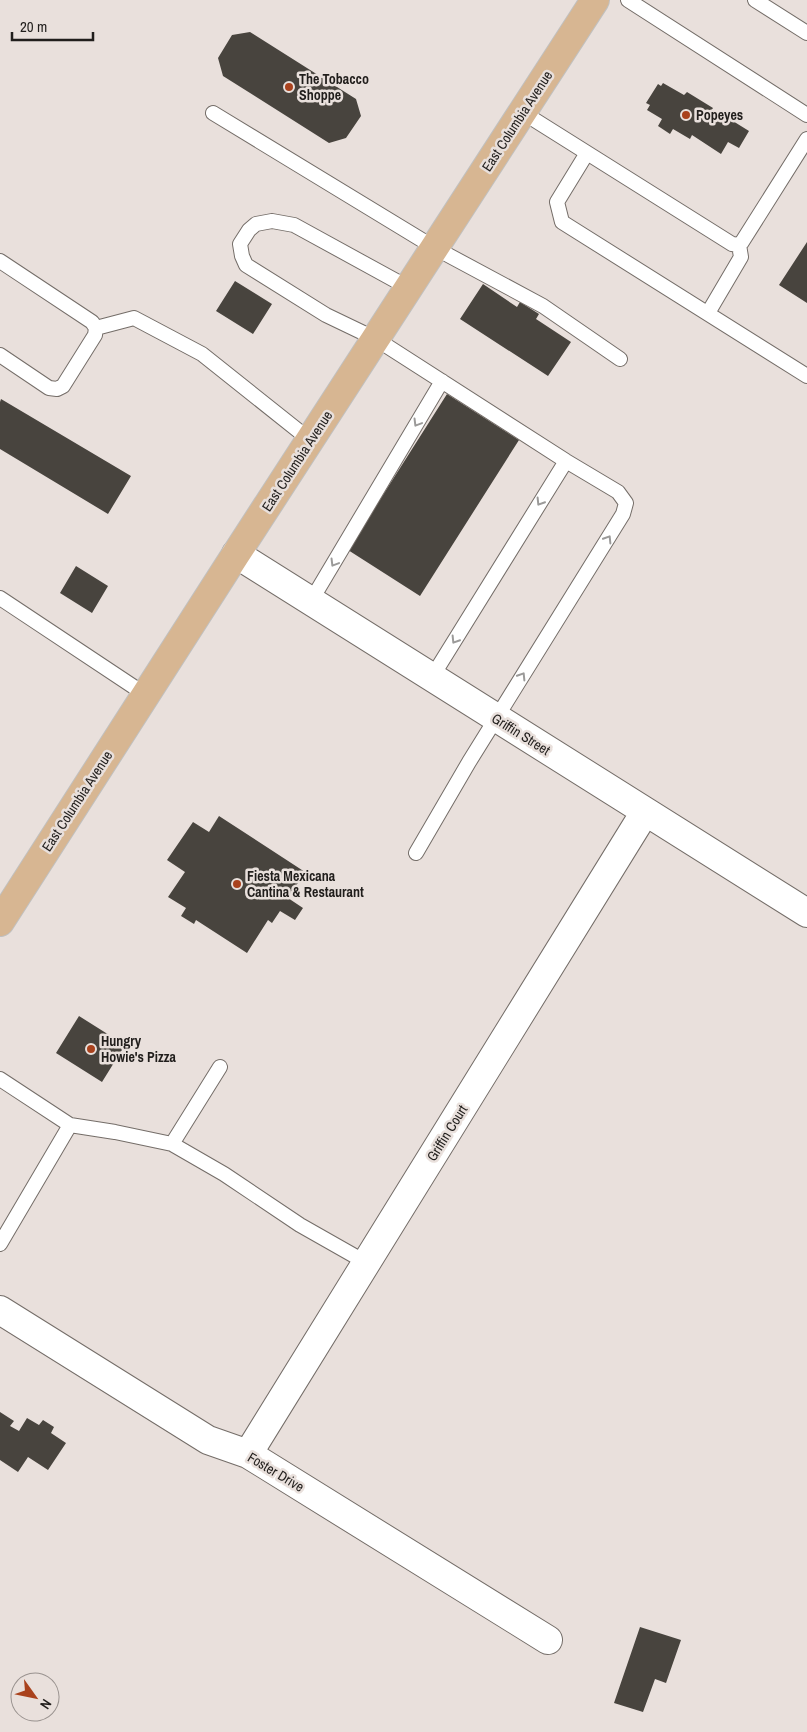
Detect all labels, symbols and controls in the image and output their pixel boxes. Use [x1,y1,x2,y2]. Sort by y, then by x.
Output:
scale bar [12,10,94,42]
text: 20 m [20,16,47,37]
street label: East Columbia Avenue [478,67,556,175]
place label: The Tobacco Shoppe [299,70,369,104]
marker: The Tobacco Shoppe [283,81,295,93]
place label: Popeyes [696,106,743,124]
marker: Popeyes [680,109,692,121]
street label: East Columbia Avenue [258,407,336,515]
one-way arrow [413,418,423,427]
one-way arrow [537,497,547,506]
one-way arrow [601,535,611,544]
one-way arrow [330,557,340,566]
one-way arrow [451,635,461,644]
one-way arrow [516,673,525,682]
street label: Griffin Street [488,709,554,759]
street label: East Columbia Avenue [38,747,116,855]
place label: Fiesta Mexicana Cantina & Restaurant [247,867,364,901]
marker: Fiesta Mexicana Cantina & Restaurant [231,878,243,890]
place label: Hungry Howie's Pizza [101,1032,176,1066]
marker: Hungry Howie's Pizza [85,1043,97,1055]
street label: Griffin Court [423,1102,471,1164]
street label: Foster Drive [245,1448,307,1496]
north arrow [10,1672,60,1722]
text: N [36,1696,56,1712]

